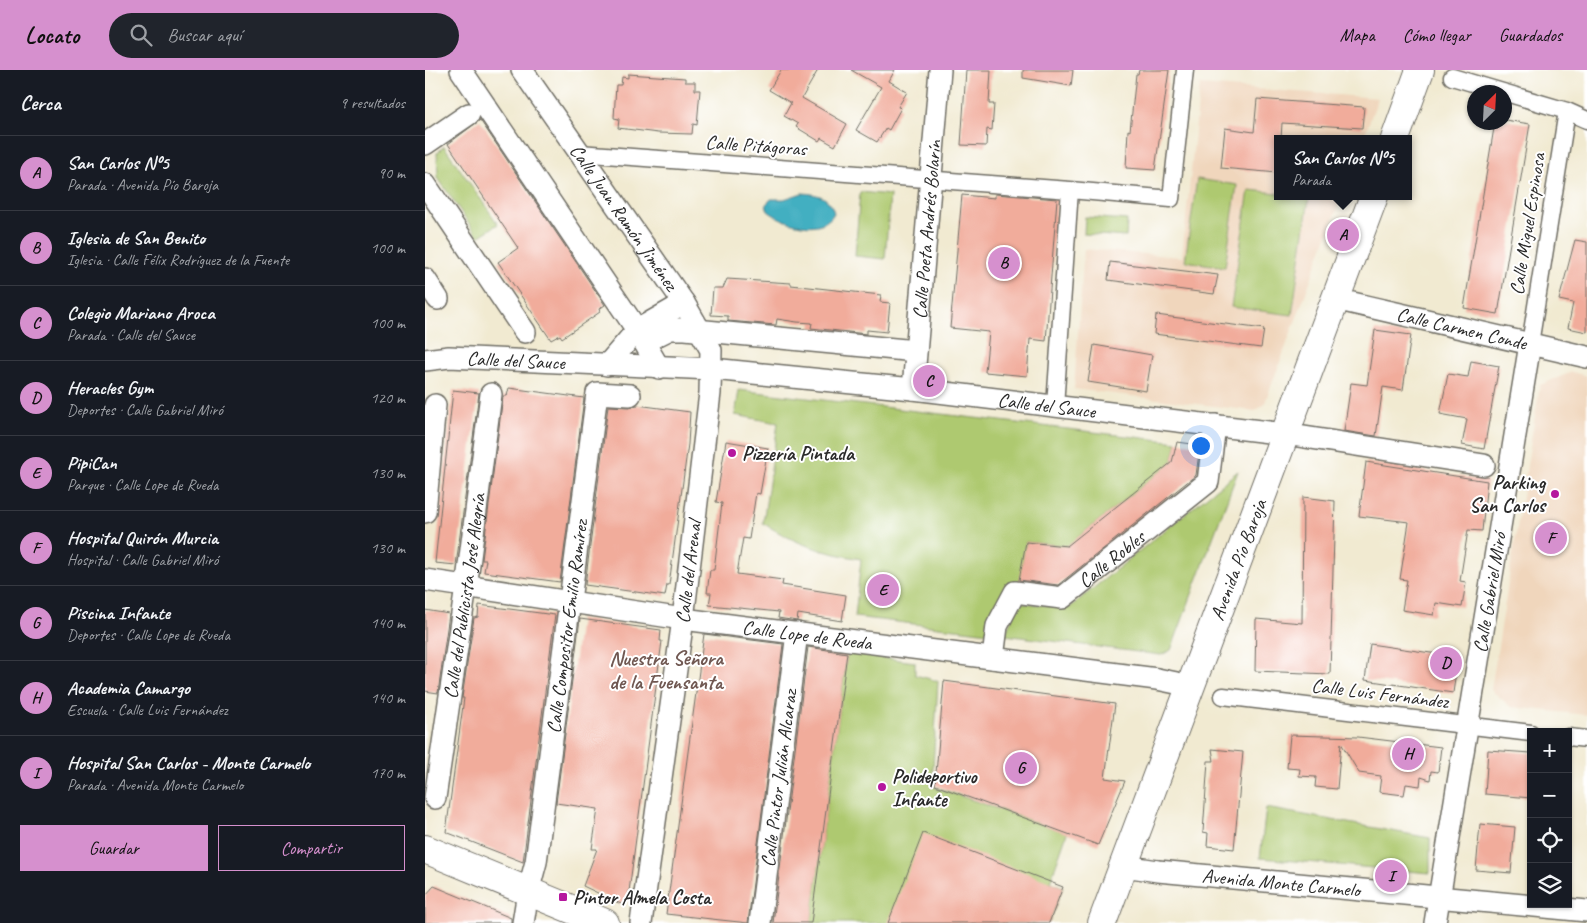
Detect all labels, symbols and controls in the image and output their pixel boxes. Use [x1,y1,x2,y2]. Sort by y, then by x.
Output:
search box [109,13,459,58]
text: Locato [25,20,79,50]
icon: search [127,21,155,49]
text: Buscar aquí [167,23,242,47]
text: Mapa [1340,24,1375,46]
text: Cómo llegar [1403,24,1471,46]
text: Guardados [1499,24,1562,46]
north arrow [1467,85,1512,130]
text: Cerca [20,90,61,116]
text: 9 resultados [340,93,405,113]
street label: Calle Pitágoras [705,130,809,162]
popup [1274,135,1412,200]
street label: Calle Poeta Andrés Bolarín [907,138,947,320]
street label: Calle Juan Ramón Jiménez [564,139,684,297]
text: San Carlos Nº5 [1292,146,1394,170]
street label: Calle Miguel Espinosa [1504,149,1551,297]
text: San Carlos Nº5 [67,151,169,175]
text: A [32,163,40,183]
text: 90 m [378,163,405,183]
text: Parada [1292,170,1331,190]
text: Parada · Avenida Pío Baroja [67,175,218,195]
pin: A [1327,216,1359,254]
text: Iglesia de San Benito [67,226,205,250]
text: B [32,238,40,258]
text: 100 m [371,238,405,258]
pin: B [988,244,1020,282]
text: Iglesia · Calle Félix Rodríguez de la Fuente [67,250,289,270]
text: Colegio Mariano Aroca [67,301,215,325]
street label: Calle Carmen Conde [1394,302,1531,356]
text: C [32,313,40,333]
text: 100 m [371,313,405,333]
text: Parada · Calle del Sauce [67,325,195,345]
street label: Calle del Sauce [466,346,567,375]
pin: C [913,362,945,400]
text: Heracles Gym [67,376,153,400]
street label: Calle del Sauce [996,387,1098,424]
text: D [31,388,41,408]
text: 120 m [371,388,405,408]
text: Deportes · Calle Gabriel Miró [67,400,223,420]
your location [1188,433,1214,459]
place label: Pizzería Pintada [742,441,856,466]
marker: Pizzería Pintada [726,447,738,459]
text: PipiCan [67,451,117,475]
text: E [32,463,40,483]
text: 130 m [371,463,405,483]
place label: Parking San Carlos [1469,470,1547,518]
text: Parque · Calle Lope de Rueda [67,475,219,495]
marker: Parking San Carlos [1549,488,1561,500]
street label: Calle del Publicista José Alegría [438,491,491,700]
street label: Avenida Pío Baroja [1204,495,1273,624]
street label: Calle del Arenal [670,516,708,625]
street label: Calle Compositor Emilio Ramírez [541,517,594,735]
pin: F [1535,519,1567,557]
street label: Calle Robles [1073,524,1152,594]
text: Hospital Quirón Murcia [67,526,218,550]
street label: Calle Gabriel Miró [1468,528,1512,654]
text: F [32,538,40,558]
text: 130 m [371,538,405,558]
text: Hospital · Calle Gabriel Miró [67,550,219,570]
pin: E [867,571,899,609]
text: Piscina Infante [67,601,170,625]
text: G [32,613,40,633]
text: 140 m [371,613,405,633]
street label: Calle Lope de Rueda [741,615,875,656]
text: Deportes · Calle Lope de Rueda [67,625,230,645]
pin: D [1430,644,1462,682]
district label: Nuestra Señora de la Fuensanta [609,645,725,695]
street label: Calle Luis Fernández [1310,673,1452,715]
text: Academia Camargo [67,676,190,700]
street label: Calle Pintor Julián Alcaraz [755,686,803,868]
text: H [31,688,41,708]
text: 140 m [371,688,405,708]
text: Escuela · Calle Luis Fernández [67,700,228,720]
map controls [1527,728,1572,908]
button: + [1527,728,1572,773]
pin: H [1392,735,1424,773]
pin: G [1005,749,1037,787]
text: Hospital San Carlos - Monte Carmelo [67,751,310,775]
text: I [33,763,39,783]
text: 170 m [371,763,405,783]
place label: Polideportivo Infante [892,764,978,812]
button: − [1527,773,1572,818]
text: Parada · Avenida Monte Carmelo [67,775,243,795]
marker: Polideportivo Infante [876,781,888,793]
button: locate [1527,818,1572,863]
button: Guardar [20,825,208,871]
button: Compartir [218,825,405,871]
pin: I [1375,857,1407,895]
street label: Avenida Monte Carmelo [1201,863,1363,903]
button: layers [1527,863,1572,908]
place label: Pintor Almela Costa [573,885,712,910]
marker: Pintor Almela Costa [557,891,569,903]

